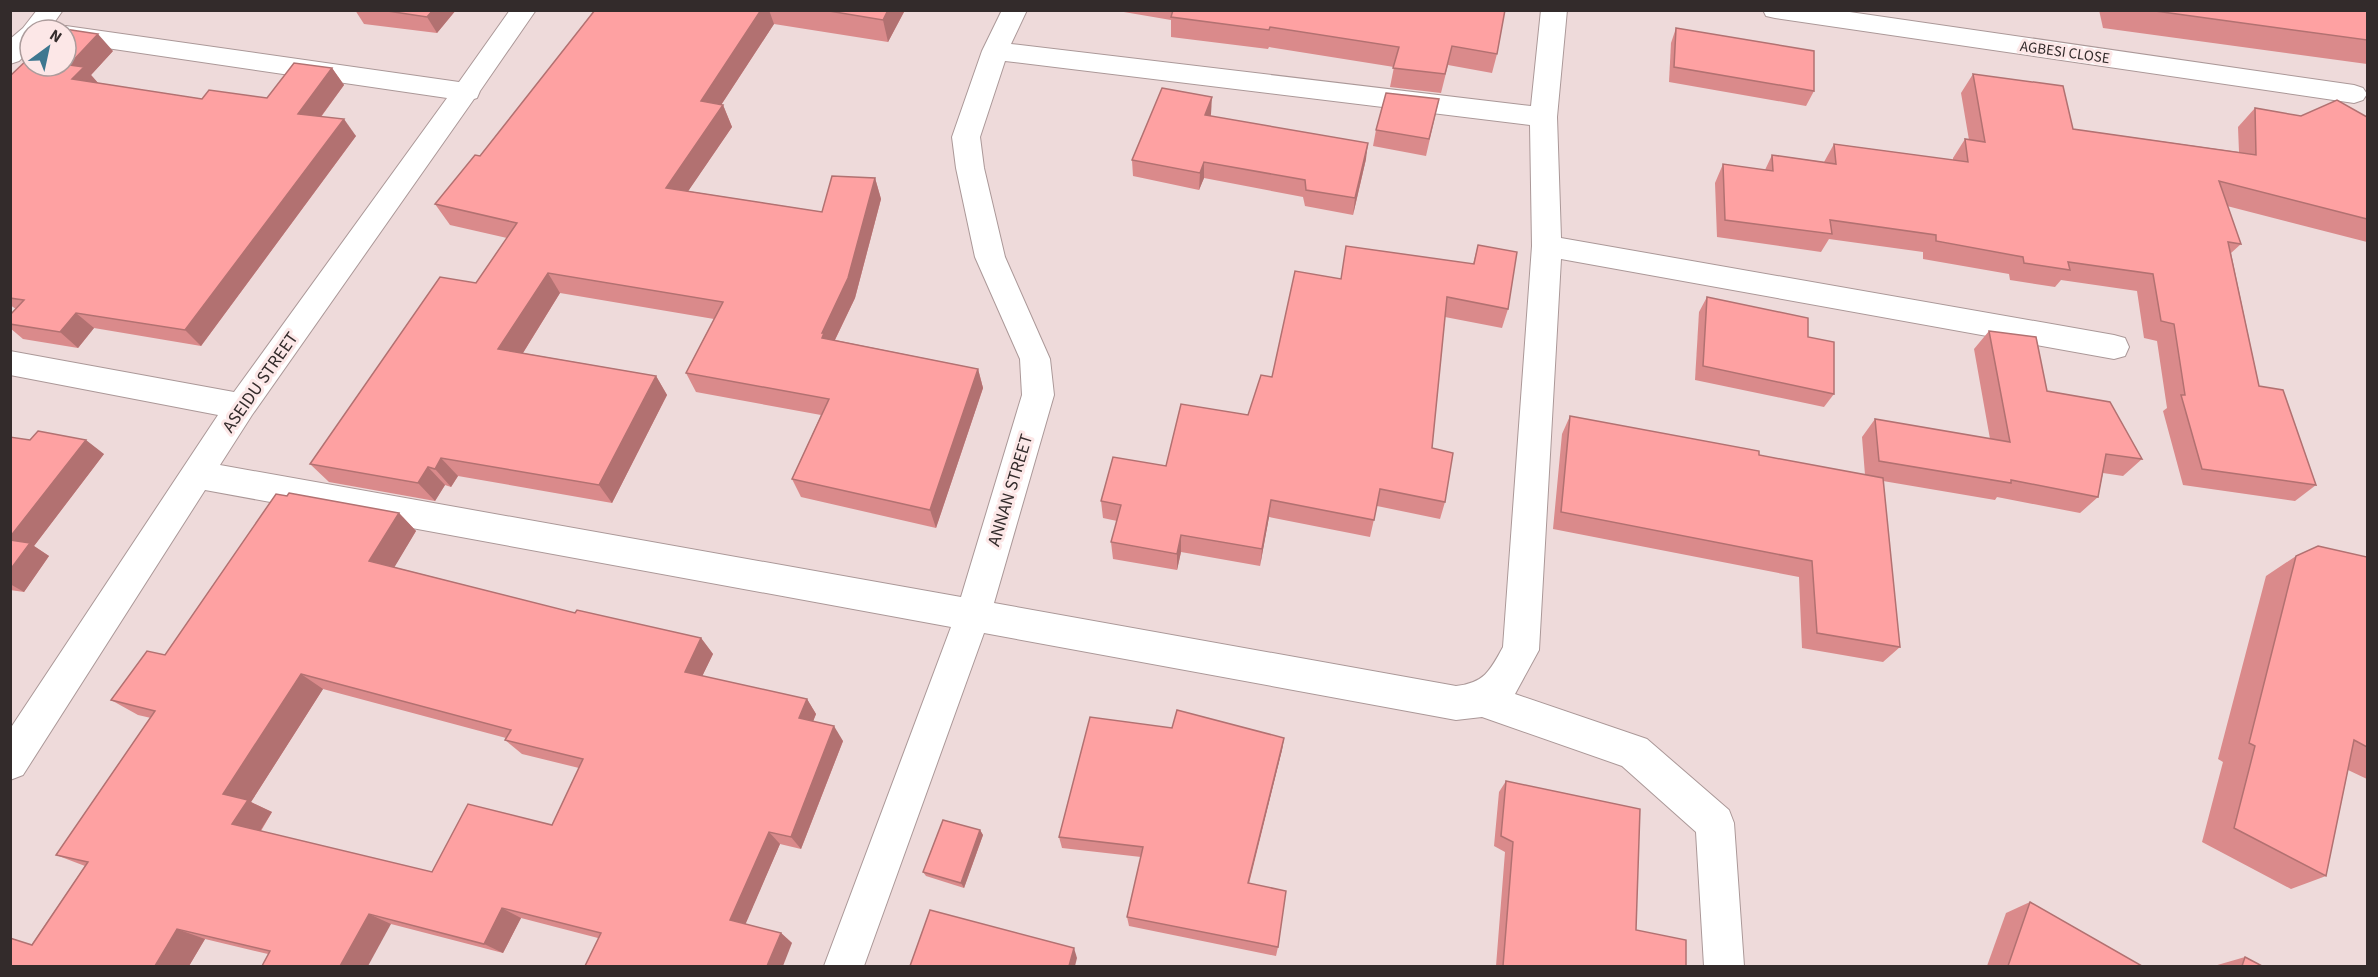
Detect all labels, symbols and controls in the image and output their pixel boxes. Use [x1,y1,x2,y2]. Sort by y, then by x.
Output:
north arrow [18,18,78,78]
text: N [45,24,66,48]
street label: AGBESI CLOSE [2019,36,2111,69]
street label: ASEIDU STREET [216,327,305,438]
street label: ANNAN STREET [982,431,1039,549]

